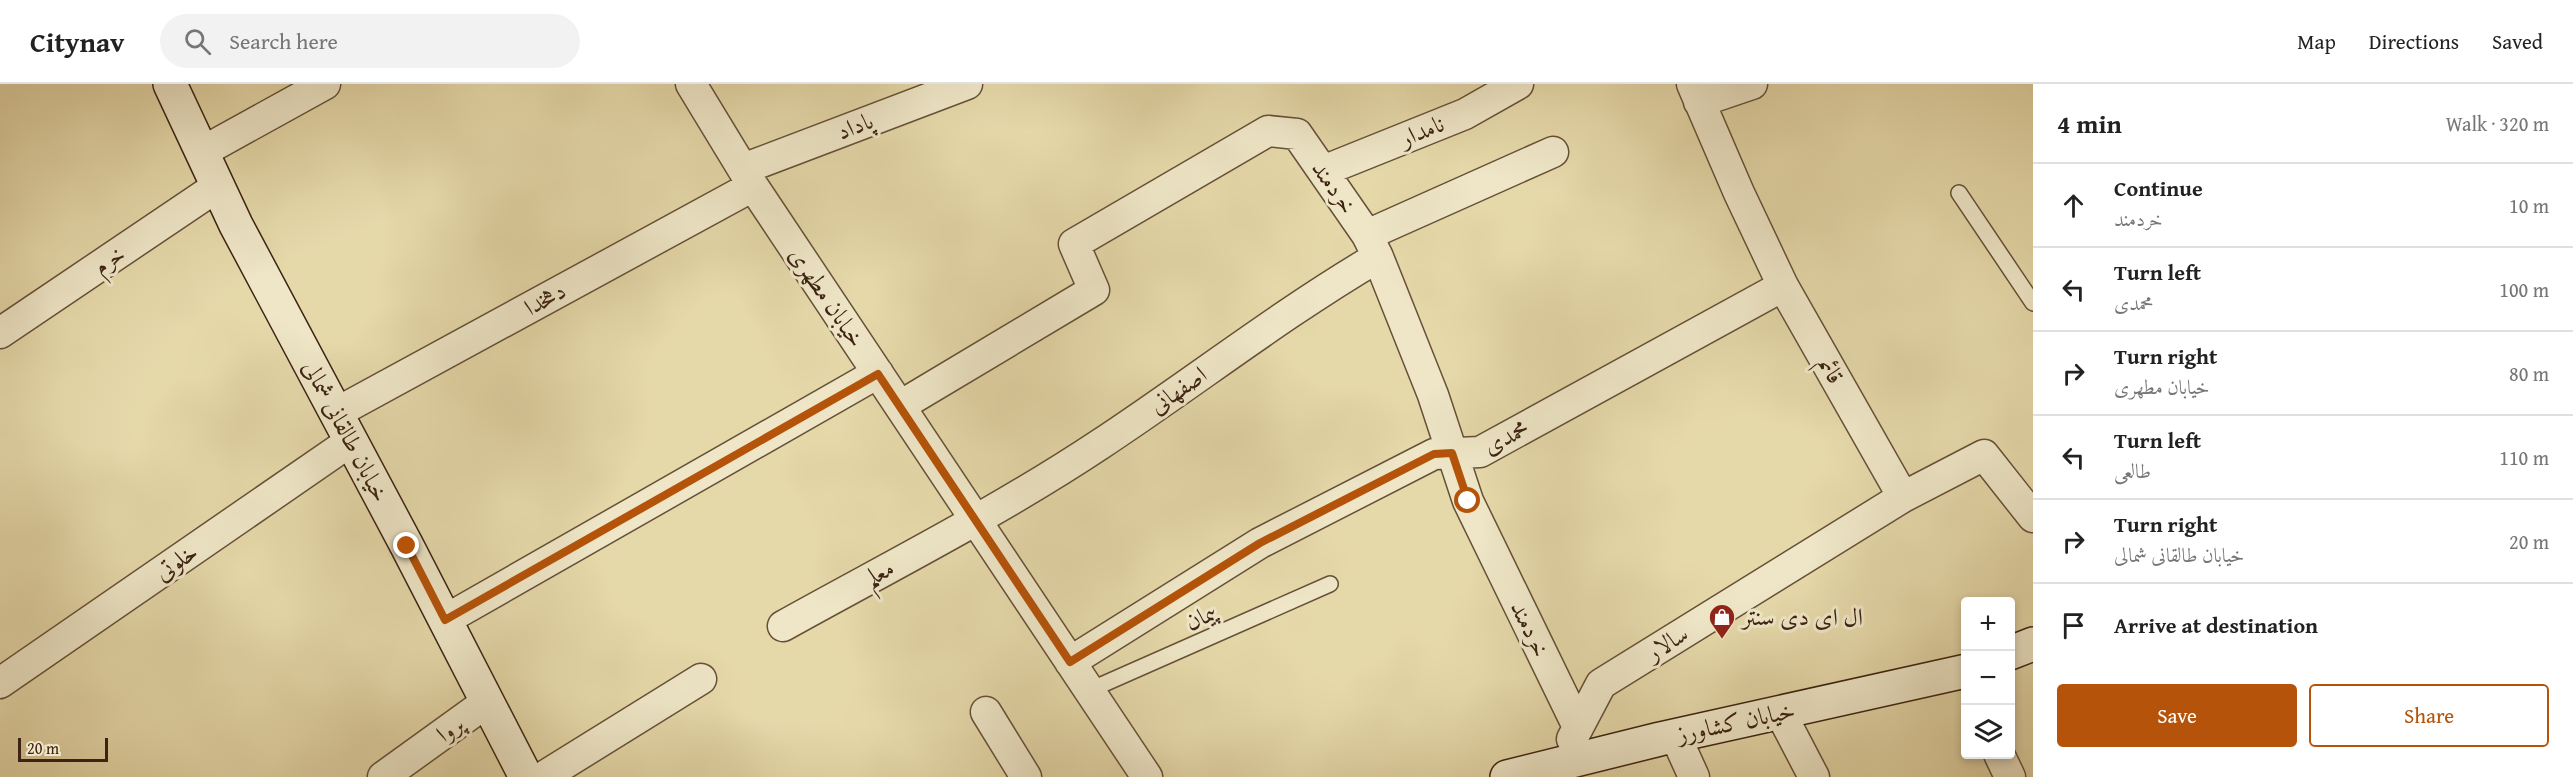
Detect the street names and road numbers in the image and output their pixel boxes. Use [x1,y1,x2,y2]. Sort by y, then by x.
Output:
street label: پاداد [831,102,880,148]
street label: نامدار [1392,106,1449,156]
street label: خردمند [1303,153,1365,221]
street label: خرم [86,236,134,286]
street label: خیابان مطهری [781,239,874,354]
street label: دهخدا [518,273,572,324]
street label: قائم [1806,349,1853,392]
street label: خیابان طالقانی شمالی [294,354,399,508]
street label: اصفهانی [1142,357,1214,422]
street label: محمدی [1477,410,1535,463]
street label: خلوتی [147,534,205,589]
street label: معلم [857,550,904,601]
street label: پیمان [1179,594,1223,639]
street label: خردمند [1502,595,1559,663]
street label: سالار [1637,616,1695,670]
street label: خیابان کشاورز [1672,692,1798,752]
street label: پروا [429,705,473,750]

